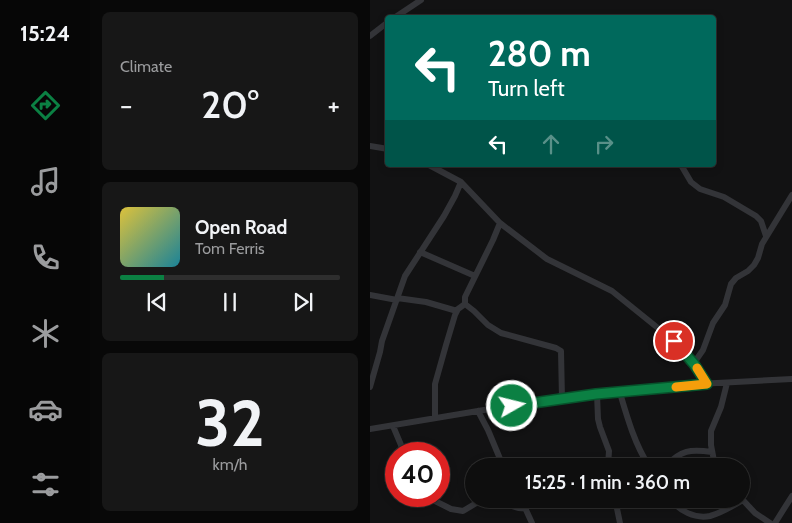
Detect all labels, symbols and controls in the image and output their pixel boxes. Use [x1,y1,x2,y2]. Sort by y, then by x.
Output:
text: 15:24 [20,20,70,47]
text: 280 m [488,32,591,75]
icon: left [405,35,470,100]
text: Climate [120,57,172,76]
text: Turn left [488,75,565,102]
text: 20° [201,81,259,128]
icon: directions [28,88,63,123]
text: − [120,88,132,122]
text: + [328,88,340,122]
icon: left [484,130,512,158]
icon: ahead [537,130,565,158]
icon: right [590,130,618,158]
icon: music [28,164,63,199]
text: Open Road [195,216,287,239]
text: Tom Ferris [195,239,265,258]
icon: phone [28,240,63,275]
icon: previous [143,288,171,316]
icon: pause [216,288,244,316]
icon: next [289,288,317,316]
icon: climate [28,316,63,351]
pin [653,320,695,362]
icon: arrive [660,327,688,355]
position arrow [485,379,537,431]
text: 32 [195,383,265,462]
icon: car [28,392,63,427]
speed limit sign: 40 [385,442,450,507]
text: km/h [212,455,248,474]
icon: filters [28,467,63,502]
text: 15:25 · 1 min · 360 m [525,471,690,494]

